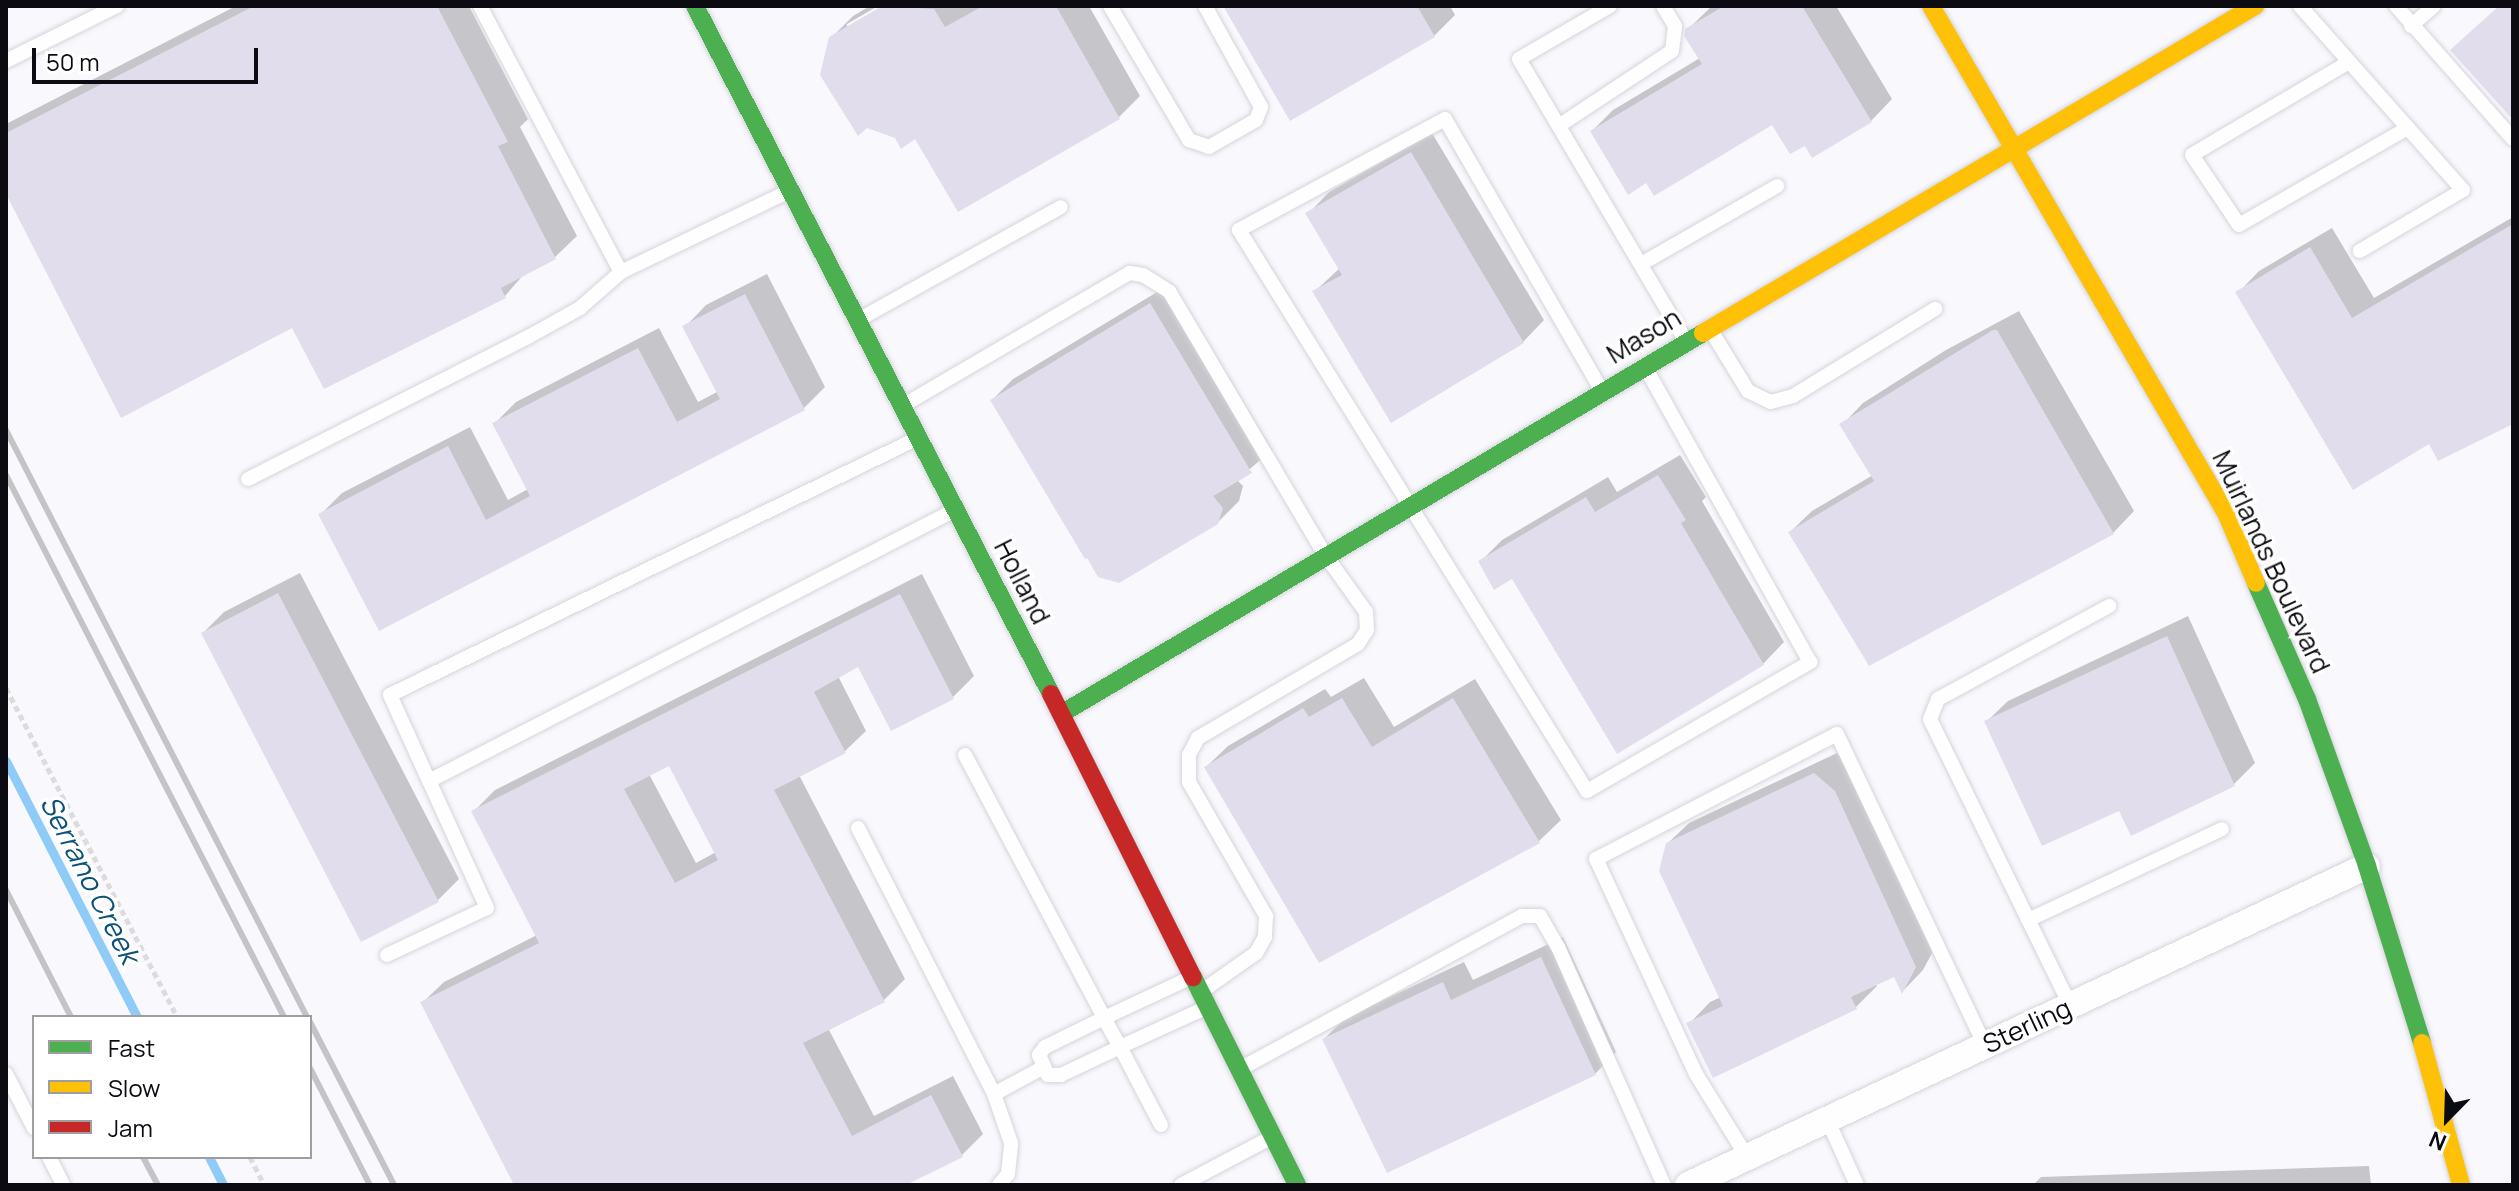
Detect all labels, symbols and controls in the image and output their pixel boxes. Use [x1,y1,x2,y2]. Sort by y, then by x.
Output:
scale bar [36,32,262,82]
text: 50 m [46,45,100,78]
street label: Mason [1601,302,1687,370]
street label: Muirlands Boulevard [2206,446,2336,678]
street label: Holland [988,535,1056,629]
water label: Serrano Creek [34,789,148,969]
street label: Sterling [1978,992,2076,1060]
legend [32,1015,312,1159]
text: Fast [108,1031,155,1064]
text: Slow [108,1071,161,1104]
north arrow [2407,1079,2487,1159]
text: Jam [108,1111,153,1144]
text: N [2424,1124,2451,1158]

